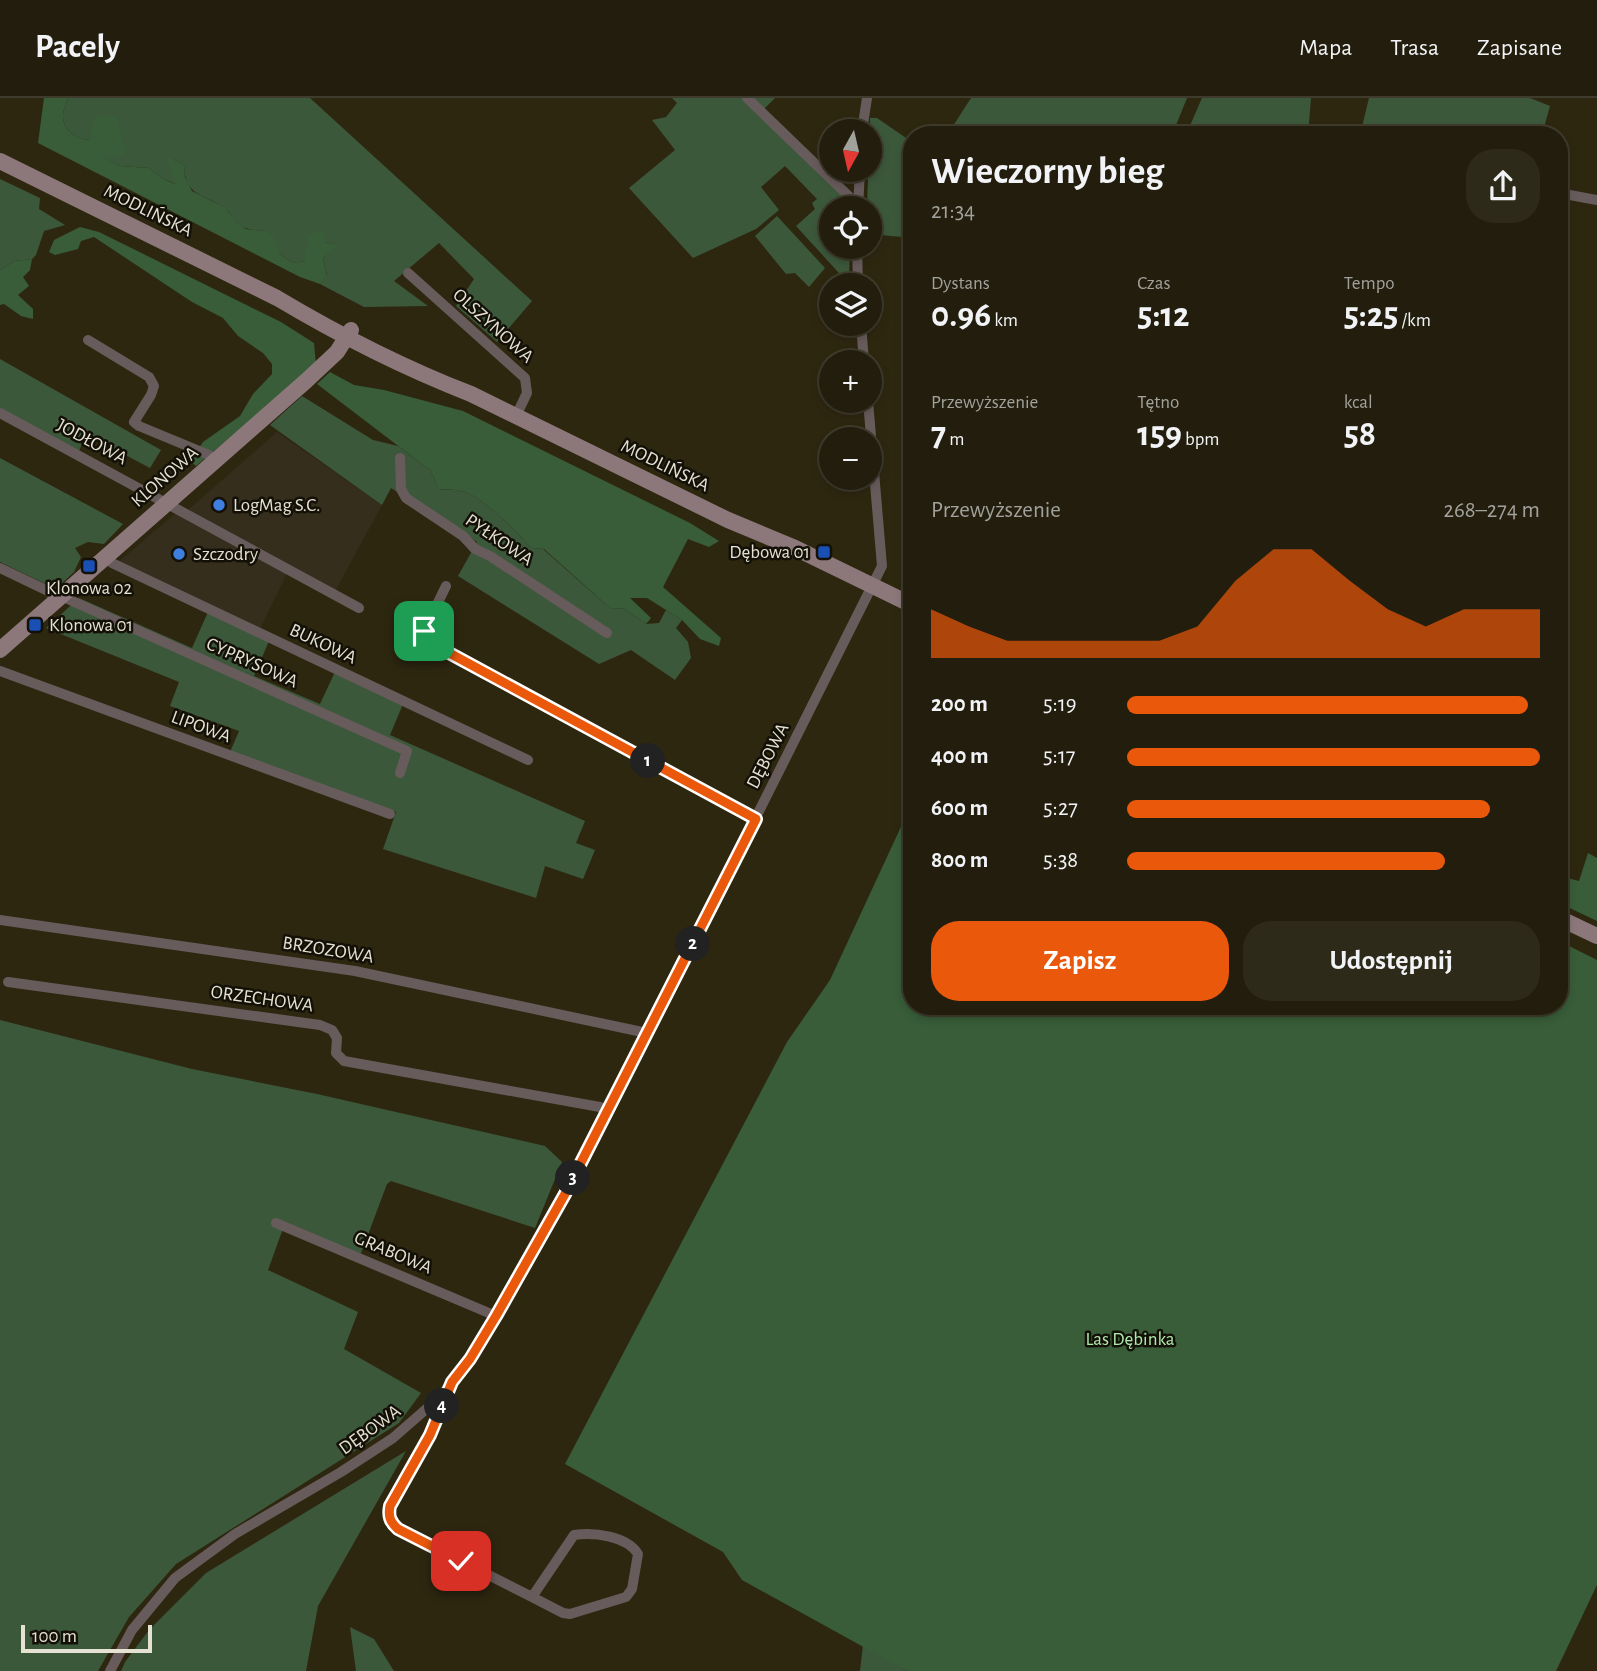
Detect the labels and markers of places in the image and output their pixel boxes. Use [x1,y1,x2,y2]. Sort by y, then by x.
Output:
place label: LogMag S.C. [233,496,320,515]
marker: LogMag S.C. [211,497,227,513]
place label: Dębowa 01 [729,543,810,562]
marker: Dębowa 01 [816,544,832,560]
place label: Szczodry [193,545,258,564]
marker: Szczodry [171,546,187,562]
marker: Klonowa 02 [81,558,97,574]
place label: Klonowa 02 [46,579,132,598]
pin [394,601,454,661]
place label: Klonowa 01 [49,616,133,635]
marker: Klonowa 01 [27,617,43,633]
pin: 1 [630,744,666,778]
pin: 2 [676,926,710,962]
pin: 3 [556,1160,590,1196]
pin: 4 [424,1388,460,1424]
pin [431,1531,491,1591]

